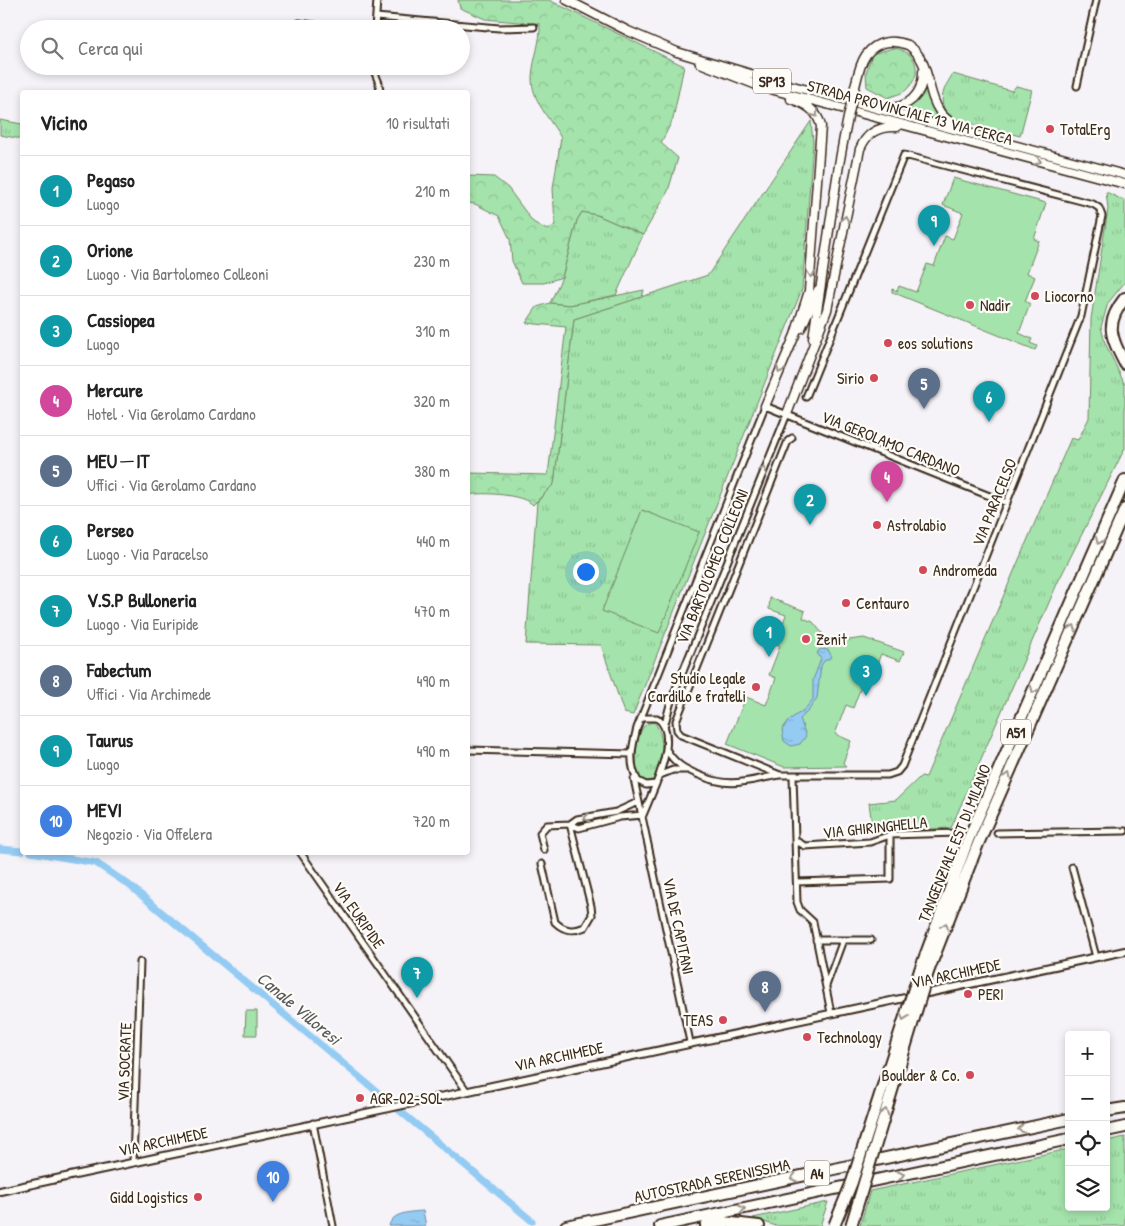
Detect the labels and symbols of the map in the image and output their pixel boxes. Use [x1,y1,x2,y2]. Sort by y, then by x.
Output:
road number: SP13 [753,68,791,94]
street label: STRADA PROVINCIALE 13 VIA CERCA [805,74,1015,150]
one-way arrow [809,108,818,118]
place label: TotalErg [1060,118,1110,140]
marker: TotalErg [1044,123,1056,135]
one-way arrow [1034,155,1043,166]
pin: 9 [918,205,950,246]
one-way arrow [840,214,850,223]
one-way arrow [805,271,816,279]
place label: Liocorno [1045,285,1094,307]
marker: Liocorno [1029,290,1041,302]
place label: Nadir [980,294,1011,316]
marker: Nadir [964,299,976,311]
place label: eos solutions [898,332,973,354]
marker: eos solutions [882,337,894,349]
one-way arrow [775,365,786,374]
place label: Sirio [837,367,865,389]
pin: 5 [908,368,940,409]
marker: Sirio [868,372,880,384]
pin: 6 [973,381,1005,422]
street label: VIA GEROLAMO CARDANO [818,405,964,481]
street label: VIA PARACELSO [966,455,1022,549]
pin: 4 [871,461,903,502]
one-way arrow [757,466,768,475]
pin: 2 [794,484,826,525]
street label: VIA BARTOLOMEO COLLEONI [671,485,753,647]
place label: Astrolabio [887,514,947,536]
marker: Astrolabio [871,519,883,531]
one-way arrow [1095,536,1106,545]
your location [573,559,599,585]
place label: Andromeda [933,559,997,581]
marker: Andromeda [917,564,929,576]
place label: Centauro [856,592,910,614]
marker: Centauro [840,597,852,609]
pin: 1 [753,616,785,657]
one-way arrow [1068,624,1078,632]
place label: Zenit [816,628,847,650]
marker: Zenit [800,633,812,645]
pin: 3 [850,655,882,696]
place label: Studio Legale Cardillo e fratelli [647,667,747,707]
marker: Studio Legale Cardillo e fratelli [750,681,762,693]
one-way arrow [1029,685,1040,694]
road number: A51 [1001,720,1031,744]
street label: TANGENZIALE EST DI MILANO [912,761,996,925]
one-way arrow [1002,772,1013,781]
street label: VIA GHIRINGHELLA [822,811,928,843]
one-way arrow [583,812,592,822]
street label: VIA DE CAPITANI [658,876,700,976]
street label: VIA EURIPIDE [328,877,390,953]
one-way arrow [939,922,949,931]
street label: VIA ARCHIMEDE [909,953,1003,993]
pin: 7 [401,957,433,998]
water label: Canale Villoresi [252,966,348,1052]
pin: 8 [749,971,781,1012]
place label: PERI [978,983,1004,1005]
marker: PERI [962,988,974,1000]
place label: TEAS [683,1009,714,1031]
one-way arrow [900,1012,910,1020]
marker: TEAS [717,1014,729,1026]
street label: VIA SOCRATE [112,1022,136,1102]
place label: Technology [817,1026,882,1048]
marker: Technology [801,1031,813,1043]
street label: VIA ARCHIMEDE [512,1036,606,1076]
place label: Boulder & Co. [882,1064,960,1086]
marker: Boulder & Co. [964,1069,976,1081]
place label: AGR-02-SOL [370,1087,443,1109]
marker: AGR-02-SOL [354,1092,366,1104]
one-way arrow [879,1109,889,1117]
street label: VIA ARCHIMEDE [116,1121,210,1161]
one-way arrow [1017,1124,1026,1134]
street label: AUTOSTRADA SERENISSIMA [632,1153,792,1207]
road number: A4 [804,1160,830,1186]
pin: 10 [257,1161,289,1202]
one-way arrow [896,1170,905,1181]
one-way arrow [789,1172,798,1182]
place label: Gidd Logistics [110,1186,188,1208]
marker: Gidd Logistics [192,1191,204,1203]
one-way arrow [737,1204,746,1215]

